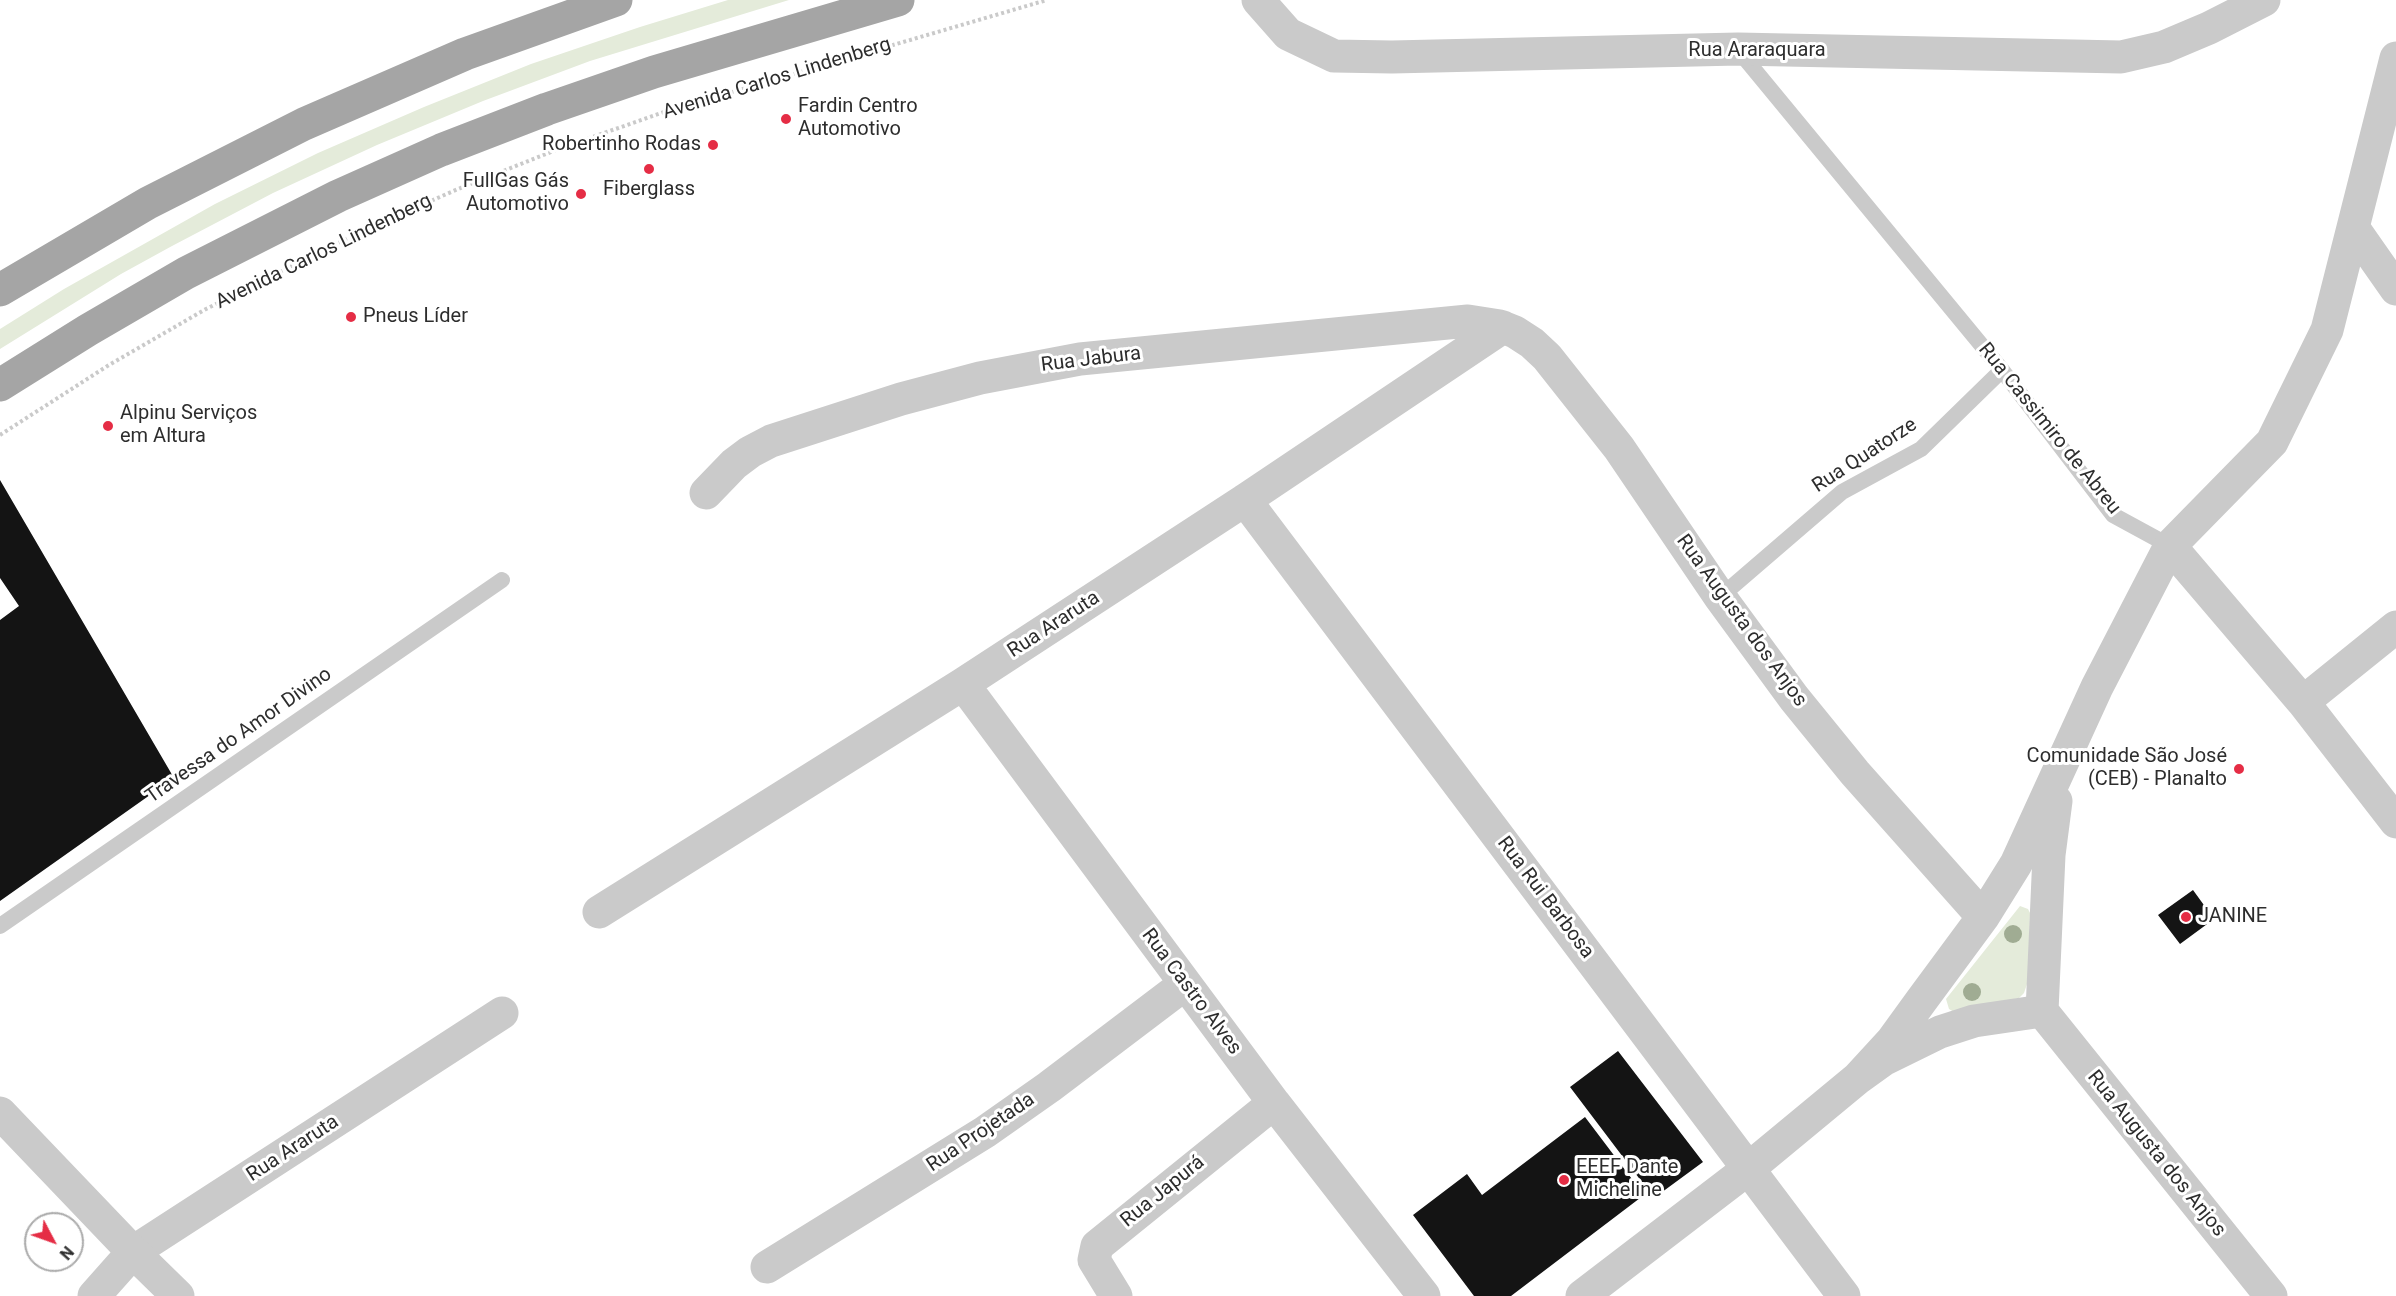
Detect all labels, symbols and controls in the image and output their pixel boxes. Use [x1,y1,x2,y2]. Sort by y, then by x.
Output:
street label: Avenida Carlos Lindenberg [660,33,894,125]
street label: Rua Araraquara [1688,39,1826,63]
place label: Fardin Centro Automotivo [798,95,918,142]
marker: Fardin Centro Automotivo [779,112,793,126]
place label: Robertinho Rodas [542,133,701,157]
marker: Robertinho Rodas [706,138,720,152]
marker: Fiberglass [642,162,656,176]
place label: FullGas Gás Automotivo [463,170,569,217]
place label: Fiberglass [603,178,695,202]
marker: FullGas Gás Automotivo [574,187,588,201]
street label: Avenida Carlos Lindenberg [212,189,436,315]
place label: Pneus Líder [363,305,468,329]
marker: Pneus Líder [344,310,358,324]
street label: Rua Cassimiro de Abreu [1973,339,2125,519]
street label: Rua Jabura [1040,342,1142,378]
place label: Alpinu Serviços em Altura [120,402,257,449]
street label: Rua Quatorze [1808,413,1922,499]
marker: Alpinu Serviços em Altura [101,419,115,433]
street label: Rua Augusta dos Anjos [1671,530,1811,712]
street label: Rua Araruta [1004,586,1104,664]
street label: Travessa do Amor Divino [141,663,337,809]
place label: Comunidade São José (CEB) - Planalto [2027,745,2227,792]
marker: Comunidade São José (CEB) - Planalto [2232,762,2246,776]
street label: Rua Rui Barbosa [1491,832,1599,964]
place label: JANINE [2198,905,2267,929]
marker: JANINE [2179,910,2193,924]
street label: Rua Castro Alves [1136,924,1246,1060]
street label: Rua Augusta dos Anjos [2082,1066,2230,1242]
street label: Rua Projetada [923,1088,1039,1178]
street label: Rua Araruta [243,1110,343,1188]
street label: Rua Japurá [1116,1151,1210,1233]
place label: EEEF Dante Micheline [1576,1156,1678,1203]
marker: EEEF Dante Micheline [1557,1173,1571,1187]
north arrow [24,1212,84,1272]
text: N [56,1242,77,1263]

